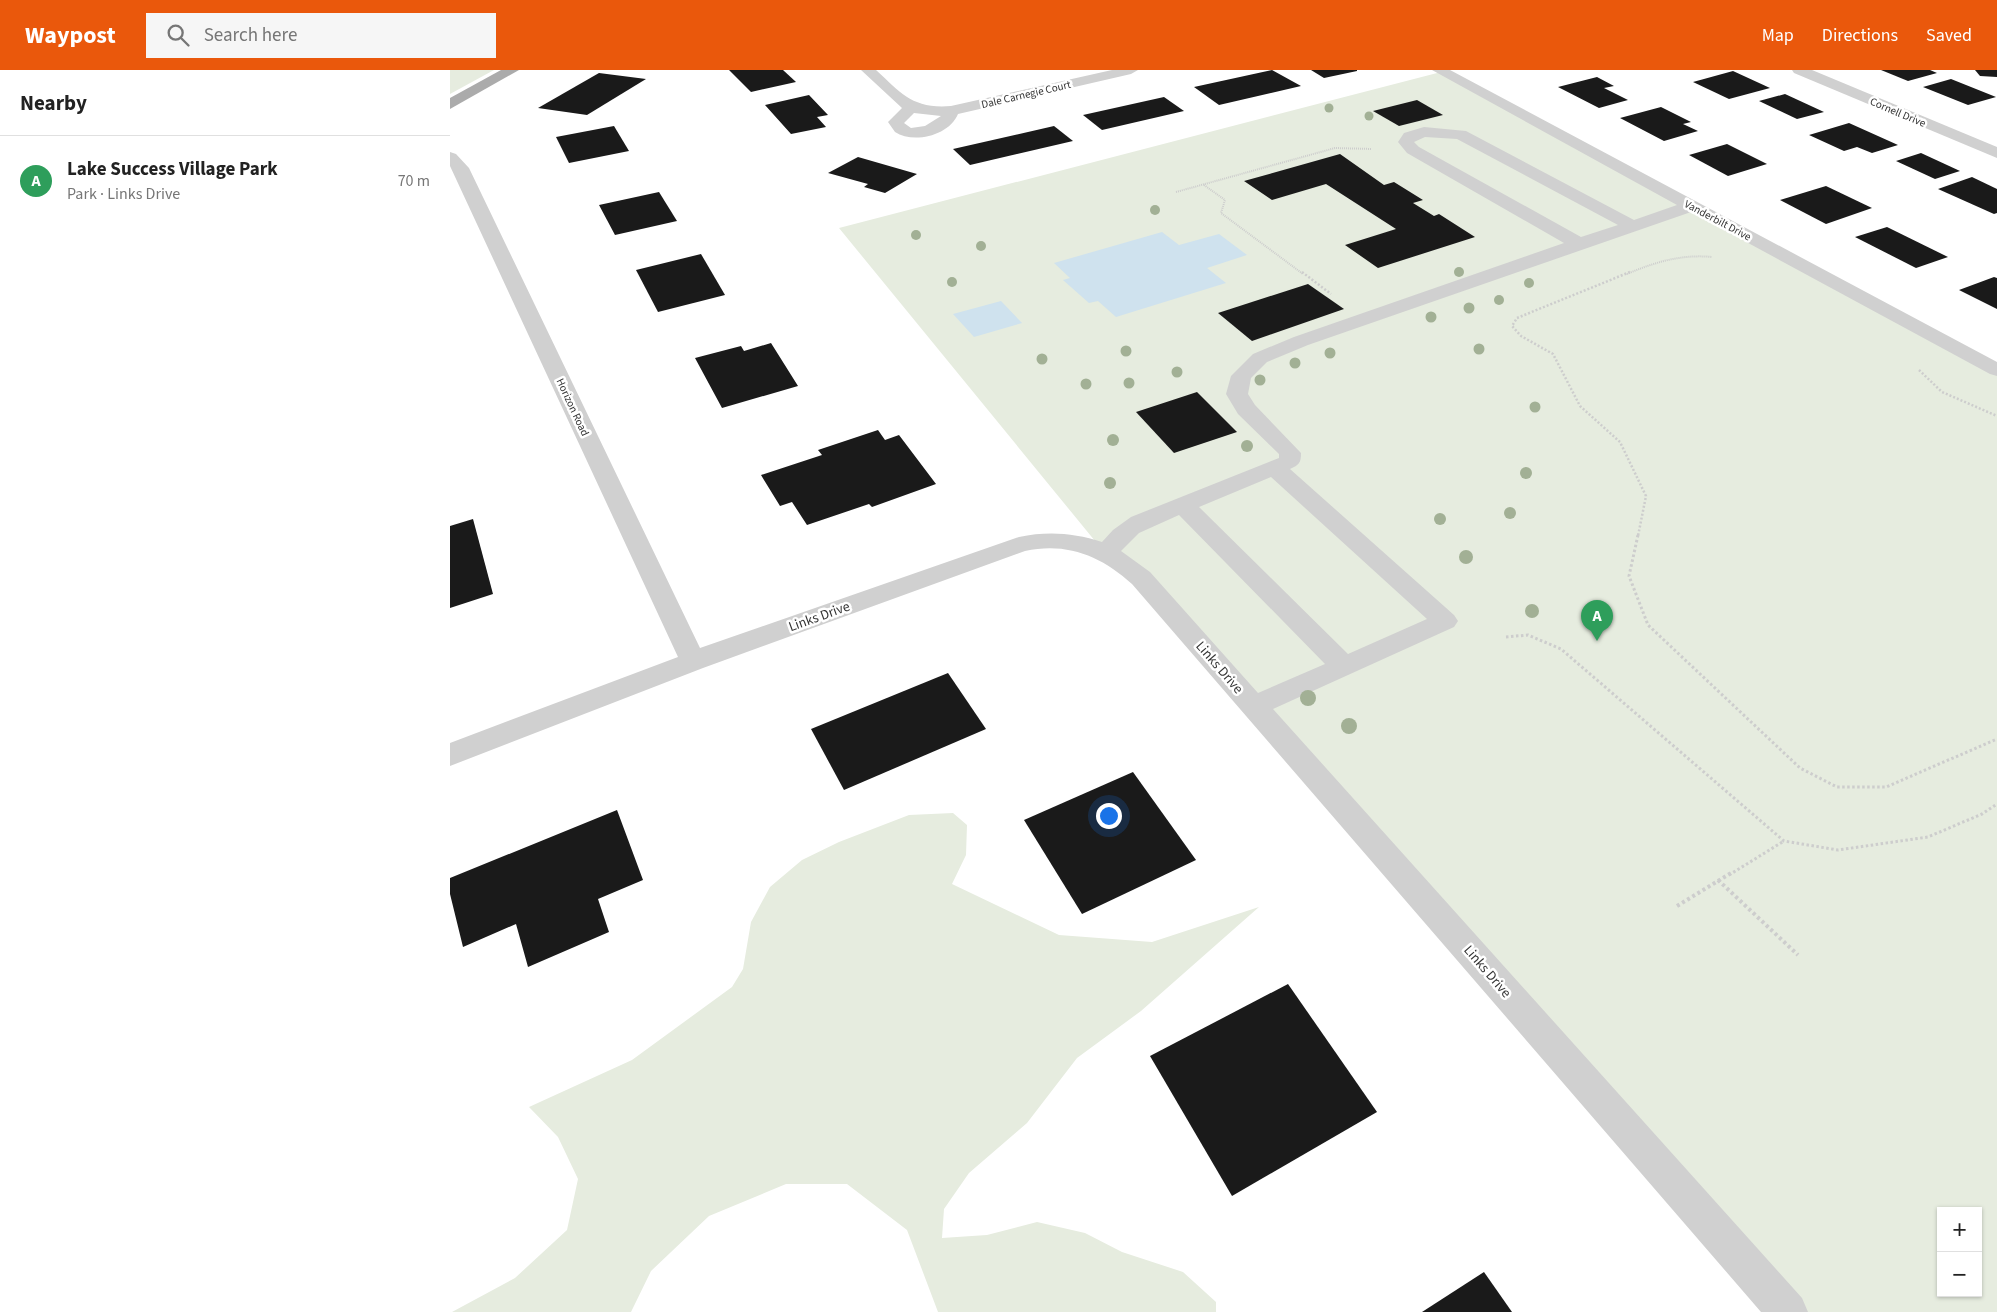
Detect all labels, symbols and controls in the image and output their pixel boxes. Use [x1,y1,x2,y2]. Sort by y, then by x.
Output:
search box [146,13,496,58]
text: Waypost [25,18,116,53]
icon: search [164,21,192,49]
text: Search here [204,22,297,49]
text: Map [1762,23,1794,48]
text: Directions [1822,23,1898,48]
text: Saved [1926,23,1972,48]
street label: Dale Carnegie Court [980,77,1073,112]
text: Nearby [20,88,87,118]
street label: Cornell Drive [1868,94,1928,131]
text: Lake Success Village Park [67,156,278,183]
text: A [31,170,41,192]
text: 70 m [398,170,430,192]
text: Park · Links Drive [67,183,180,205]
street label: Vanderbilt Drive [1682,197,1754,245]
street label: Horizon Road [553,376,592,438]
street label: Links Drive [786,597,853,637]
pin: A [1581,600,1613,641]
street label: Links Drive [1191,637,1248,698]
your location [1096,803,1122,829]
street label: Links Drive [1459,941,1516,1002]
map controls [1937,1207,1982,1297]
button: + [1937,1207,1982,1252]
button: − [1937,1252,1982,1297]

